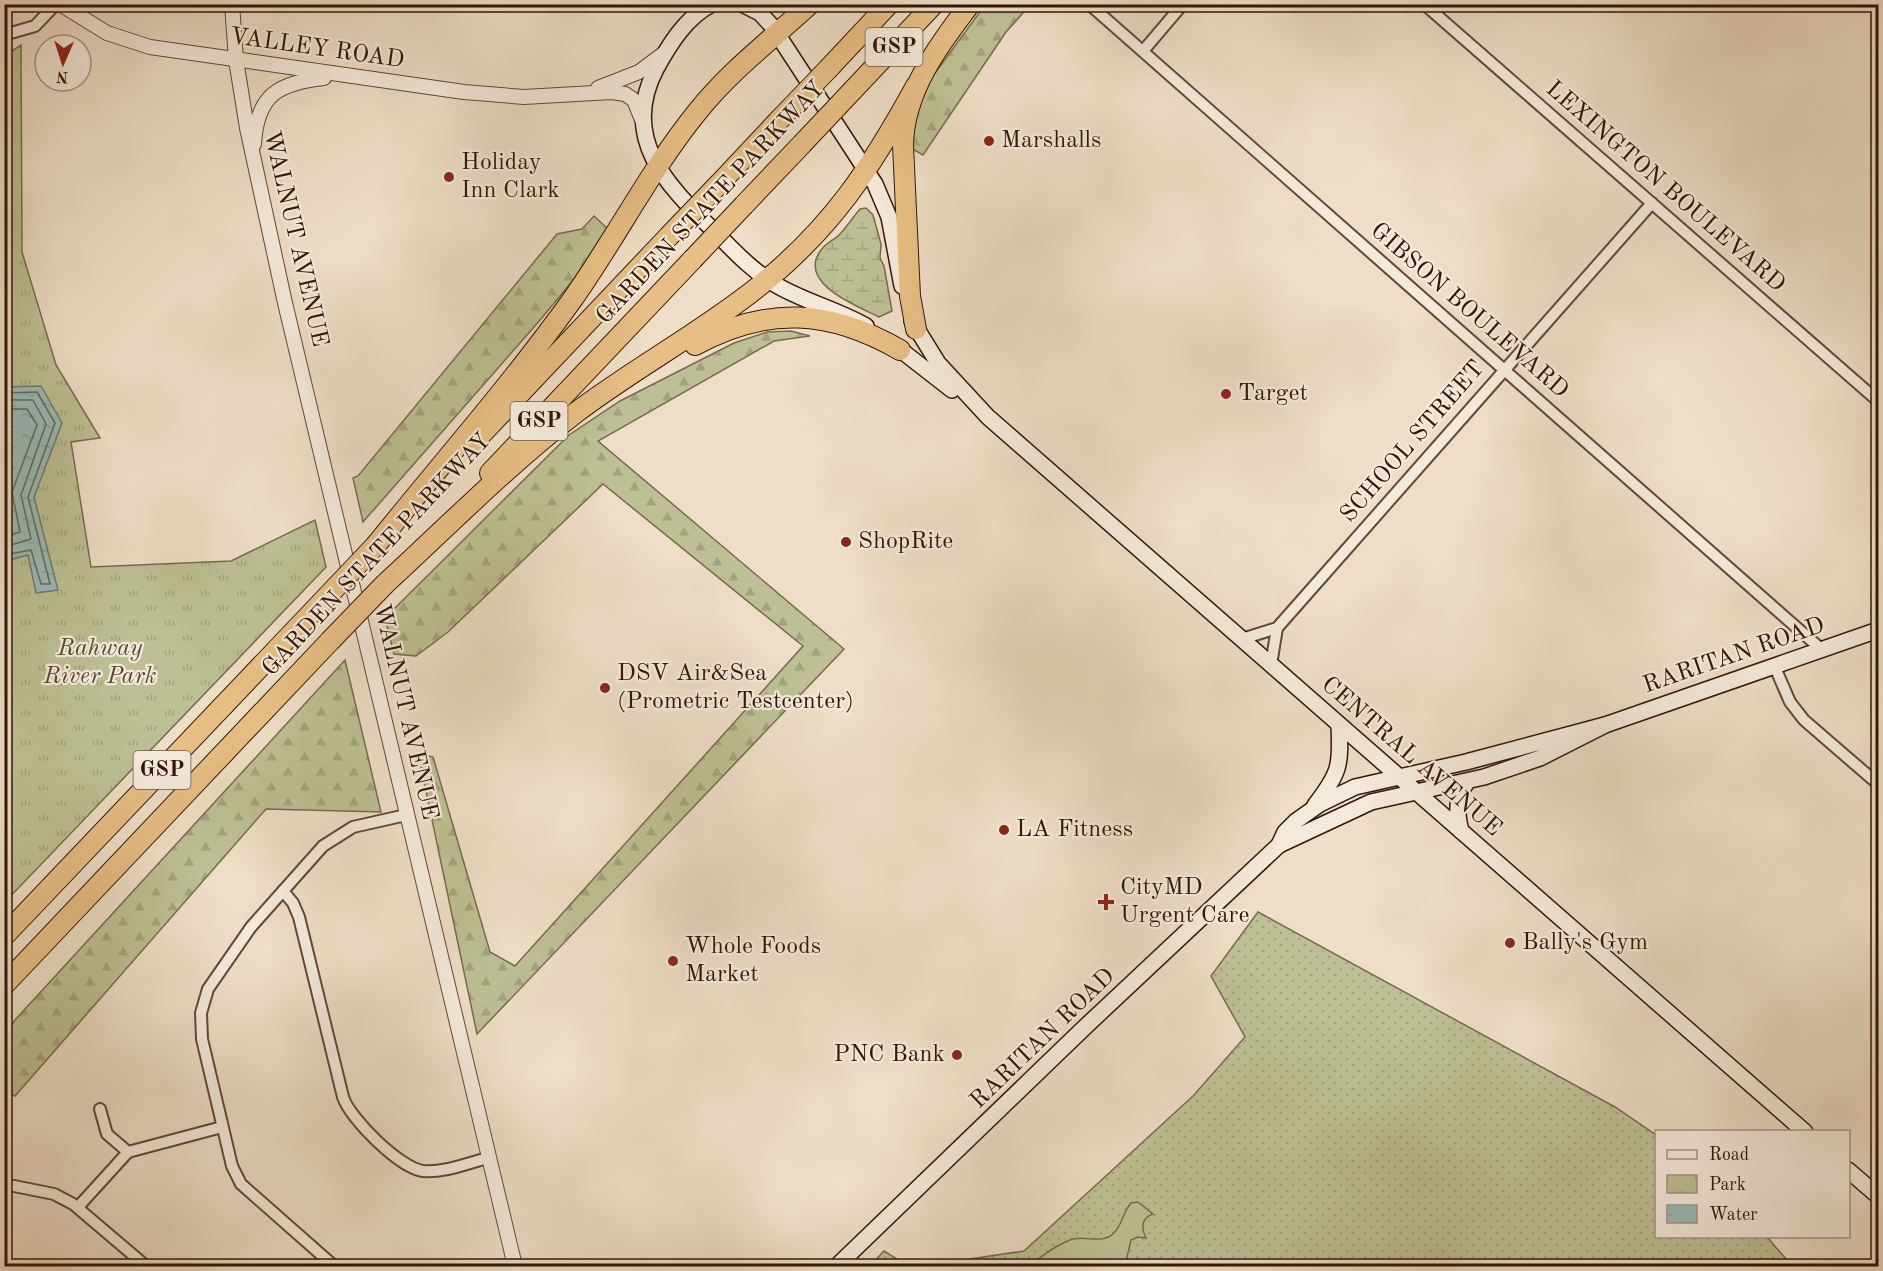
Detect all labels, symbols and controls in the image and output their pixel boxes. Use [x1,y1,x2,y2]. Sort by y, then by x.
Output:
street label: VALLEY ROAD [228,25,406,73]
road number: GSP [866,28,922,66]
north arrow [33,33,93,93]
text: N [55,68,69,84]
street label: GARDEN STATE PARKWAY [592,77,830,329]
street label: LEXINGTON BOULEVARD [1541,77,1789,297]
street label: WALNUT AVENUE [258,129,332,349]
place label: Marshalls [1001,129,1102,153]
marker: Marshalls [982,134,996,148]
place label: Holiday Inn Clark [461,151,560,203]
marker: Holiday Inn Clark [442,170,456,184]
street label: GIBSON BOULEVARD [1365,219,1573,403]
street label: SCHOOL STREET [1336,356,1490,528]
place label: Target [1238,382,1308,406]
marker: Target [1219,387,1233,401]
road number: GSP [510,402,568,440]
street label: GARDEN STATE PARKWAY [258,429,496,681]
place label: ShopRite [858,530,953,554]
marker: ShopRite [839,535,853,549]
street label: WALNUT AVENUE [368,602,442,822]
street label: RARITAN ROAD [1640,614,1828,698]
park label: Rahway River Park [42,637,157,689]
place label: DSV Air&Sea (Prometric Testcenter) [617,662,854,714]
street label: CENTRAL AVENUE [1316,673,1506,841]
marker: DSV Air&Sea (Prometric Testcenter) [598,681,612,695]
road number: GSP [134,751,190,789]
place label: LA Fitness [1016,818,1133,842]
marker: LA Fitness [997,823,1011,837]
place label: CityMD Urgent Care [1120,876,1249,928]
marker: CityMD Urgent Care [1097,893,1115,911]
place label: Bally's Gym [1522,931,1648,955]
place label: Whole Foods Market [685,935,821,987]
marker: Bally's Gym [1503,936,1517,950]
marker: Whole Foods Market [666,954,680,968]
street label: RARITAN ROAD [966,964,1120,1114]
place label: PNC Bank [834,1043,945,1067]
marker: PNC Bank [950,1048,964,1062]
legend [1655,1130,1850,1238]
text: Road [1709,1146,1749,1164]
text: Park [1709,1176,1746,1194]
text: Water [1709,1206,1758,1224]

